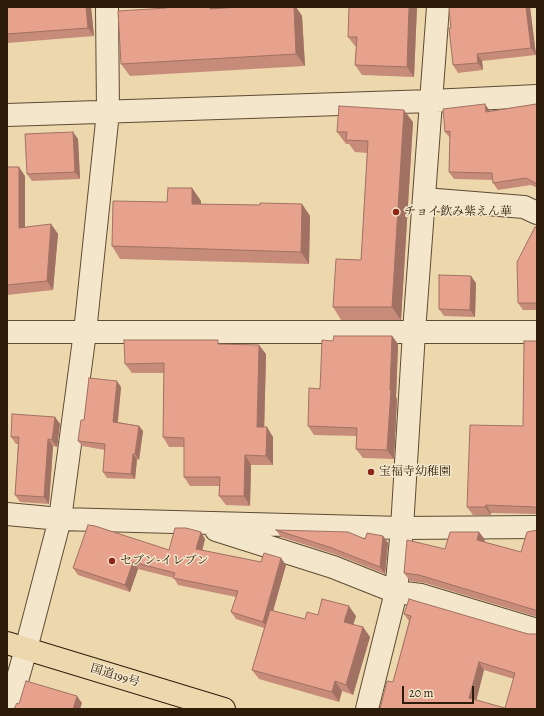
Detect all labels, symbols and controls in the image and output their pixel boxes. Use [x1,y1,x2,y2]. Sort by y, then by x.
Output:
place label: チョイ飲み紫えん華 [404,205,512,219]
marker: チョイ飲み紫えん華 [391,207,401,217]
place label: 宝福寺幼稚園 [379,465,451,479]
marker: 宝福寺幼稚園 [366,467,376,477]
place label: セブン-イレブン [120,554,209,568]
marker: セブン-イレブン [107,556,117,566]
street label: 国道199号 [88,662,142,690]
scale bar [404,678,476,704]
text: 20 m [409,685,433,701]

